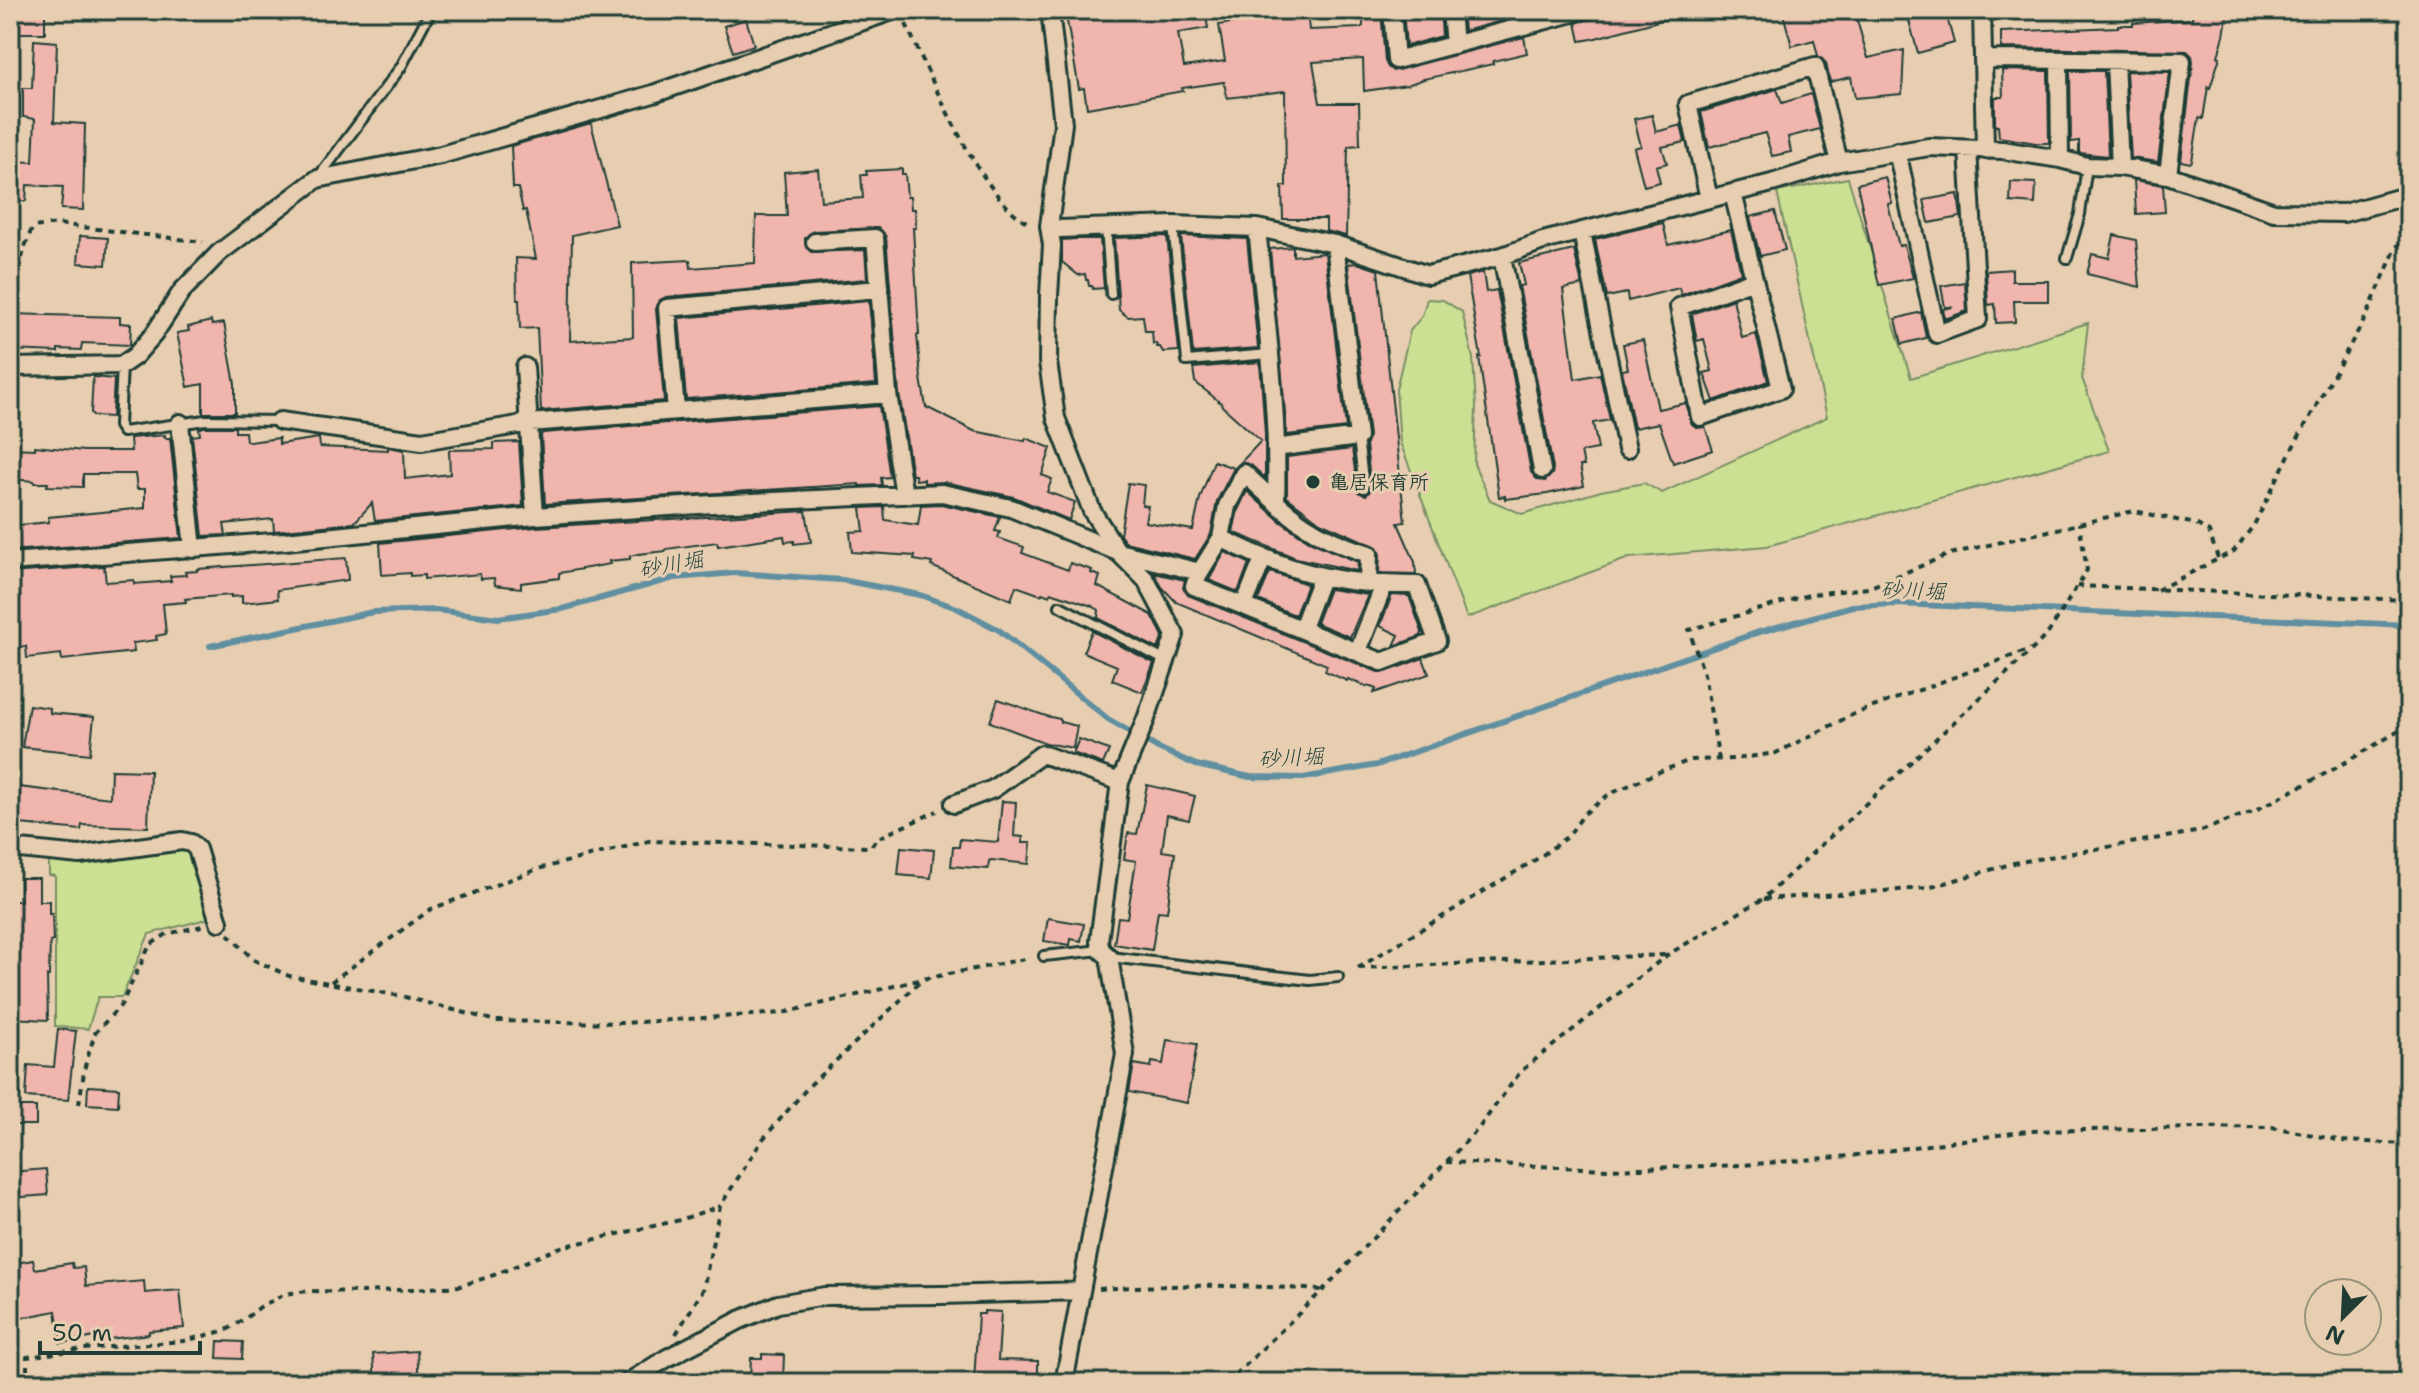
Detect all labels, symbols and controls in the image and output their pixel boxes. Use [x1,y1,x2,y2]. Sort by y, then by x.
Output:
place label: 亀居保育所 [1329,469,1429,495]
marker: 亀居保育所 [1304,473,1322,491]
water label: 砂川堀 [636,544,708,585]
water label: 砂川堀 [1879,575,1948,606]
water label: 砂川堀 [1257,741,1327,774]
north arrow [2303,1277,2383,1357]
scale bar [40,1305,200,1355]
text: 50 m [52,1317,112,1349]
text: N [2321,1318,2349,1352]

